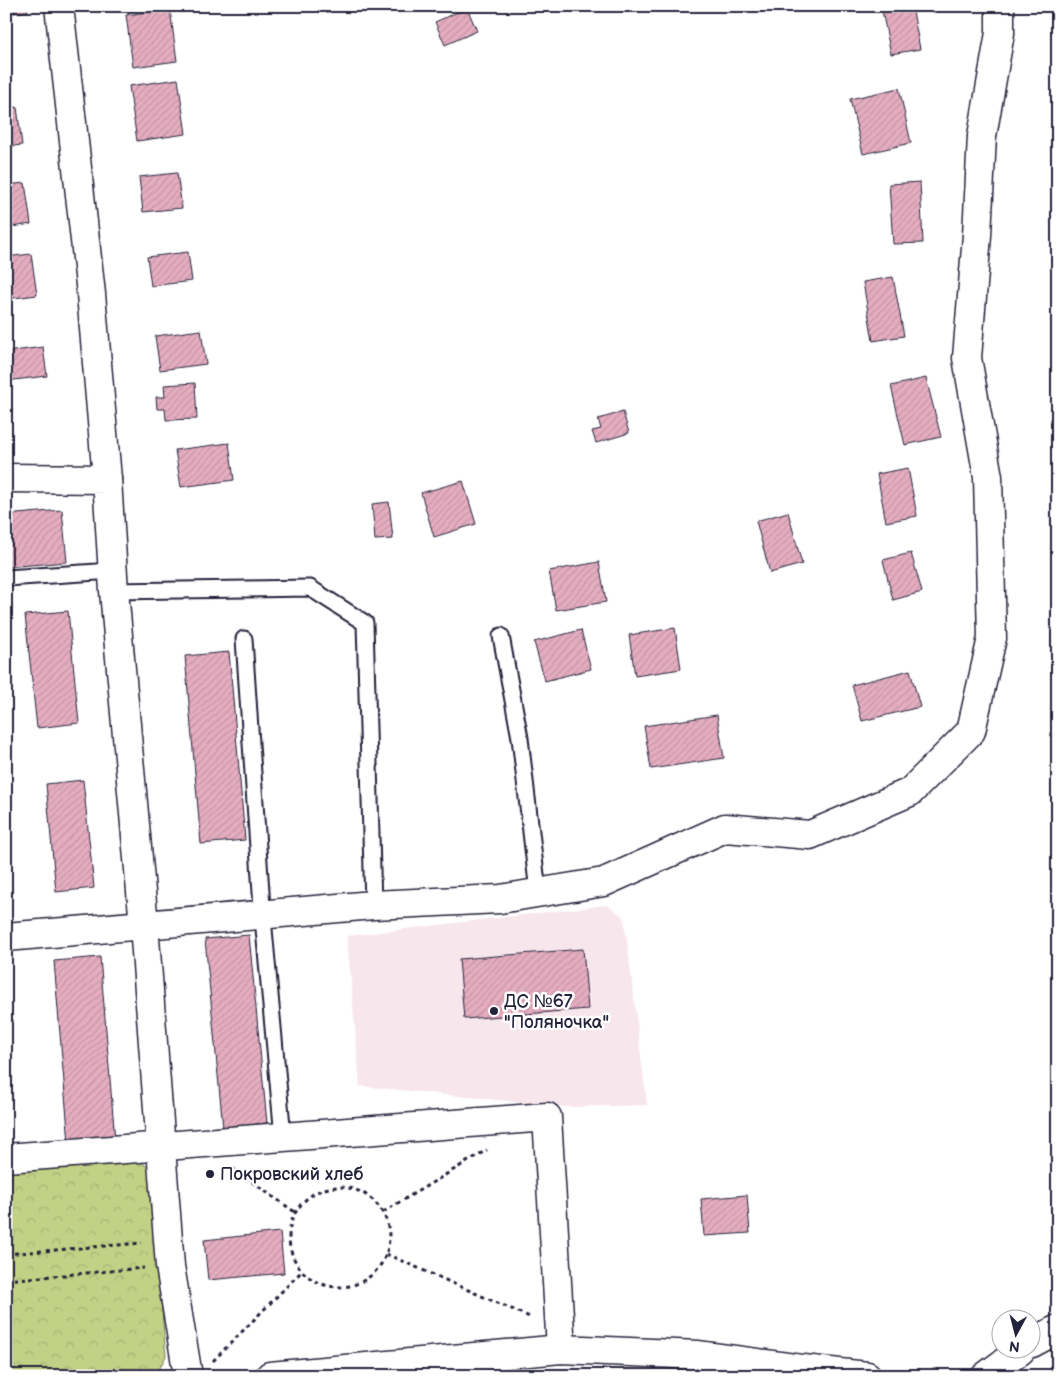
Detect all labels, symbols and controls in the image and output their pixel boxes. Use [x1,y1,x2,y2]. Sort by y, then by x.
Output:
place label: ДС №67 "Поляночка" [504,991,609,1033]
marker: ДС №67 "Поляночка" [488,1005,500,1017]
place label: Покровский хлеб [220,1164,363,1185]
marker: Покровский хлеб [204,1168,216,1180]
north arrow [992,1310,1042,1360]
text: N [1008,1337,1021,1355]

